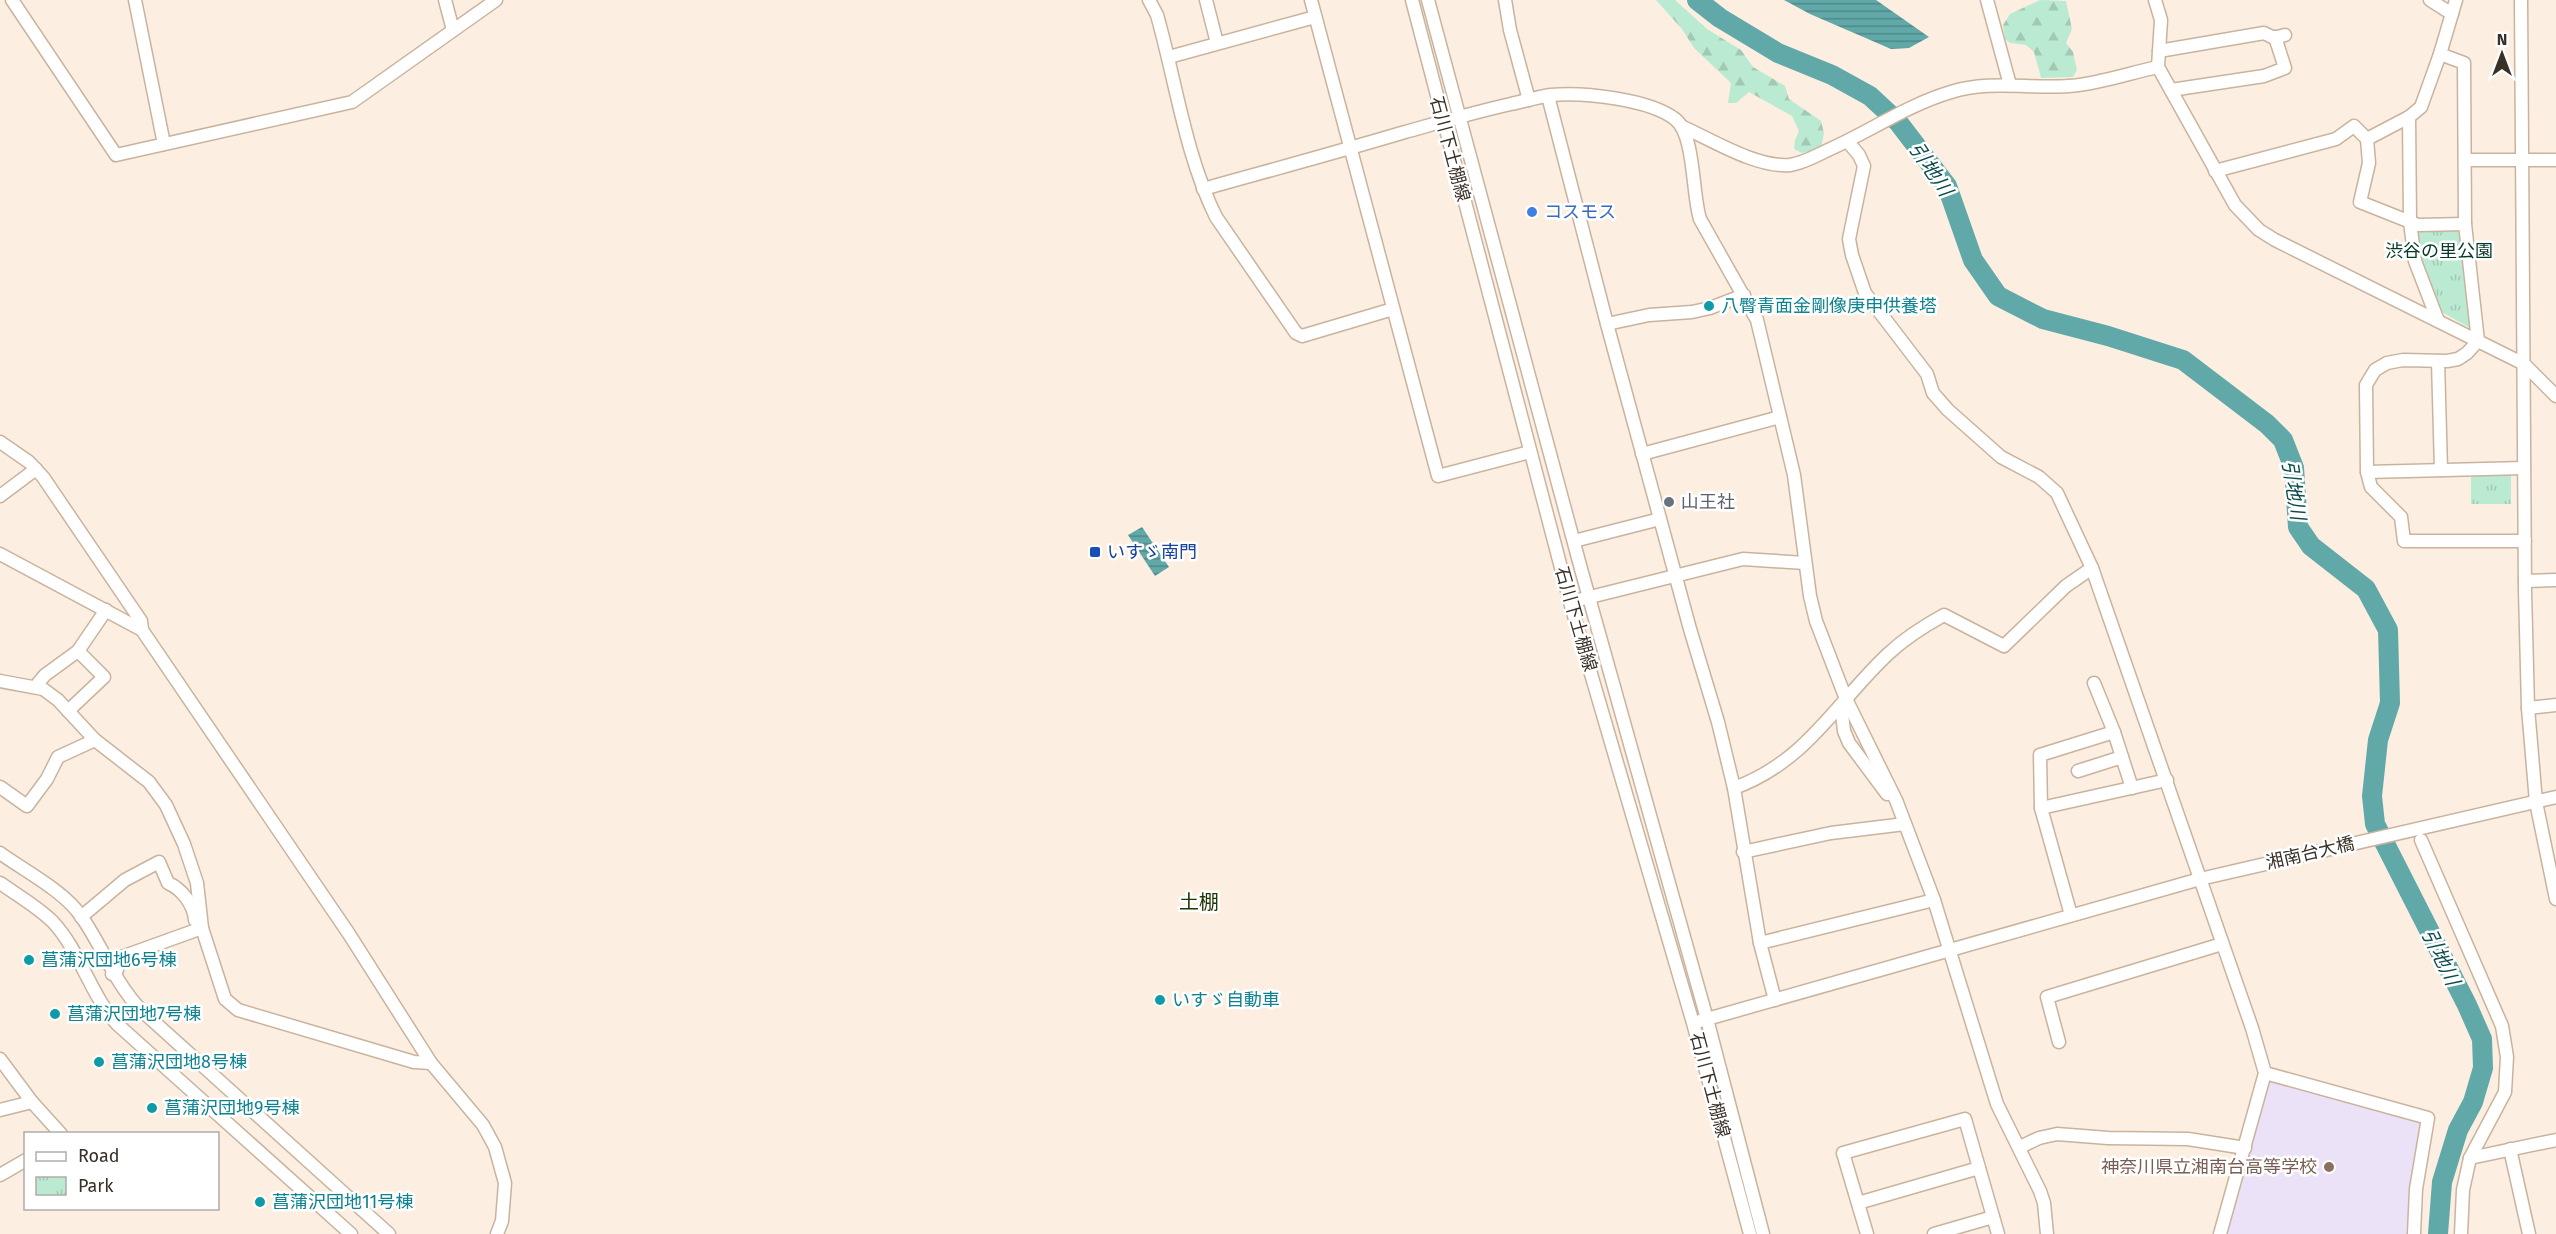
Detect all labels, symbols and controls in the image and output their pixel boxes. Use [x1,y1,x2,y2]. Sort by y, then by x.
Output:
north arrow [2472,24,2532,84]
text: N [2497,30,2507,49]
street label: 石川下土棚線 [1425,94,1475,204]
water label: 引地川 [1904,137,1959,202]
place label: コスモス [1544,201,1616,223]
marker: コスモス [1525,205,1539,219]
park label: 渋谷の里公園 [2385,240,2493,262]
place label: 八臀青面金剛像庚申供養塔 [1721,295,1937,317]
marker: 八臀青面金剛像庚申供養塔 [1702,299,1716,313]
water label: 引地川 [2277,458,2311,523]
place label: 山王社 [1681,491,1735,513]
marker: 山王社 [1662,495,1676,509]
place label: いすゞ南門 [1107,541,1197,563]
marker: いすゞ南門 [1088,545,1102,559]
street label: 石川下土棚線 [1551,564,1601,674]
street label: 湘南台大橋 [2264,832,2356,874]
district label: 土棚 [1179,890,1219,914]
water label: 引地川 [2417,925,2466,991]
place label: 菖蒲沢団地6号棟 [41,949,177,971]
marker: 菖蒲沢団地6号棟 [22,953,36,967]
place label: いすゞ自動車 [1172,989,1280,1011]
marker: いすゞ自動車 [1153,993,1167,1007]
place label: 菖蒲沢団地7号棟 [67,1003,201,1025]
marker: 菖蒲沢団地7号棟 [48,1007,62,1021]
street label: 石川下土棚線 [1685,1030,1735,1140]
place label: 菖蒲沢団地8号棟 [111,1051,247,1073]
marker: 菖蒲沢団地8号棟 [92,1055,106,1069]
place label: 菖蒲沢団地9号棟 [164,1097,299,1119]
marker: 菖蒲沢団地9号棟 [145,1101,159,1115]
legend [24,1132,219,1210]
text: Road [78,1145,120,1167]
place label: 神奈川県立湘南台高等学校 [2101,1156,2317,1178]
marker: 神奈川県立湘南台高等学校 [2322,1160,2336,1174]
text: Park [78,1175,114,1197]
place label: 菖蒲沢団地11号棟 [272,1191,413,1213]
marker: 菖蒲沢団地11号棟 [253,1195,267,1209]

